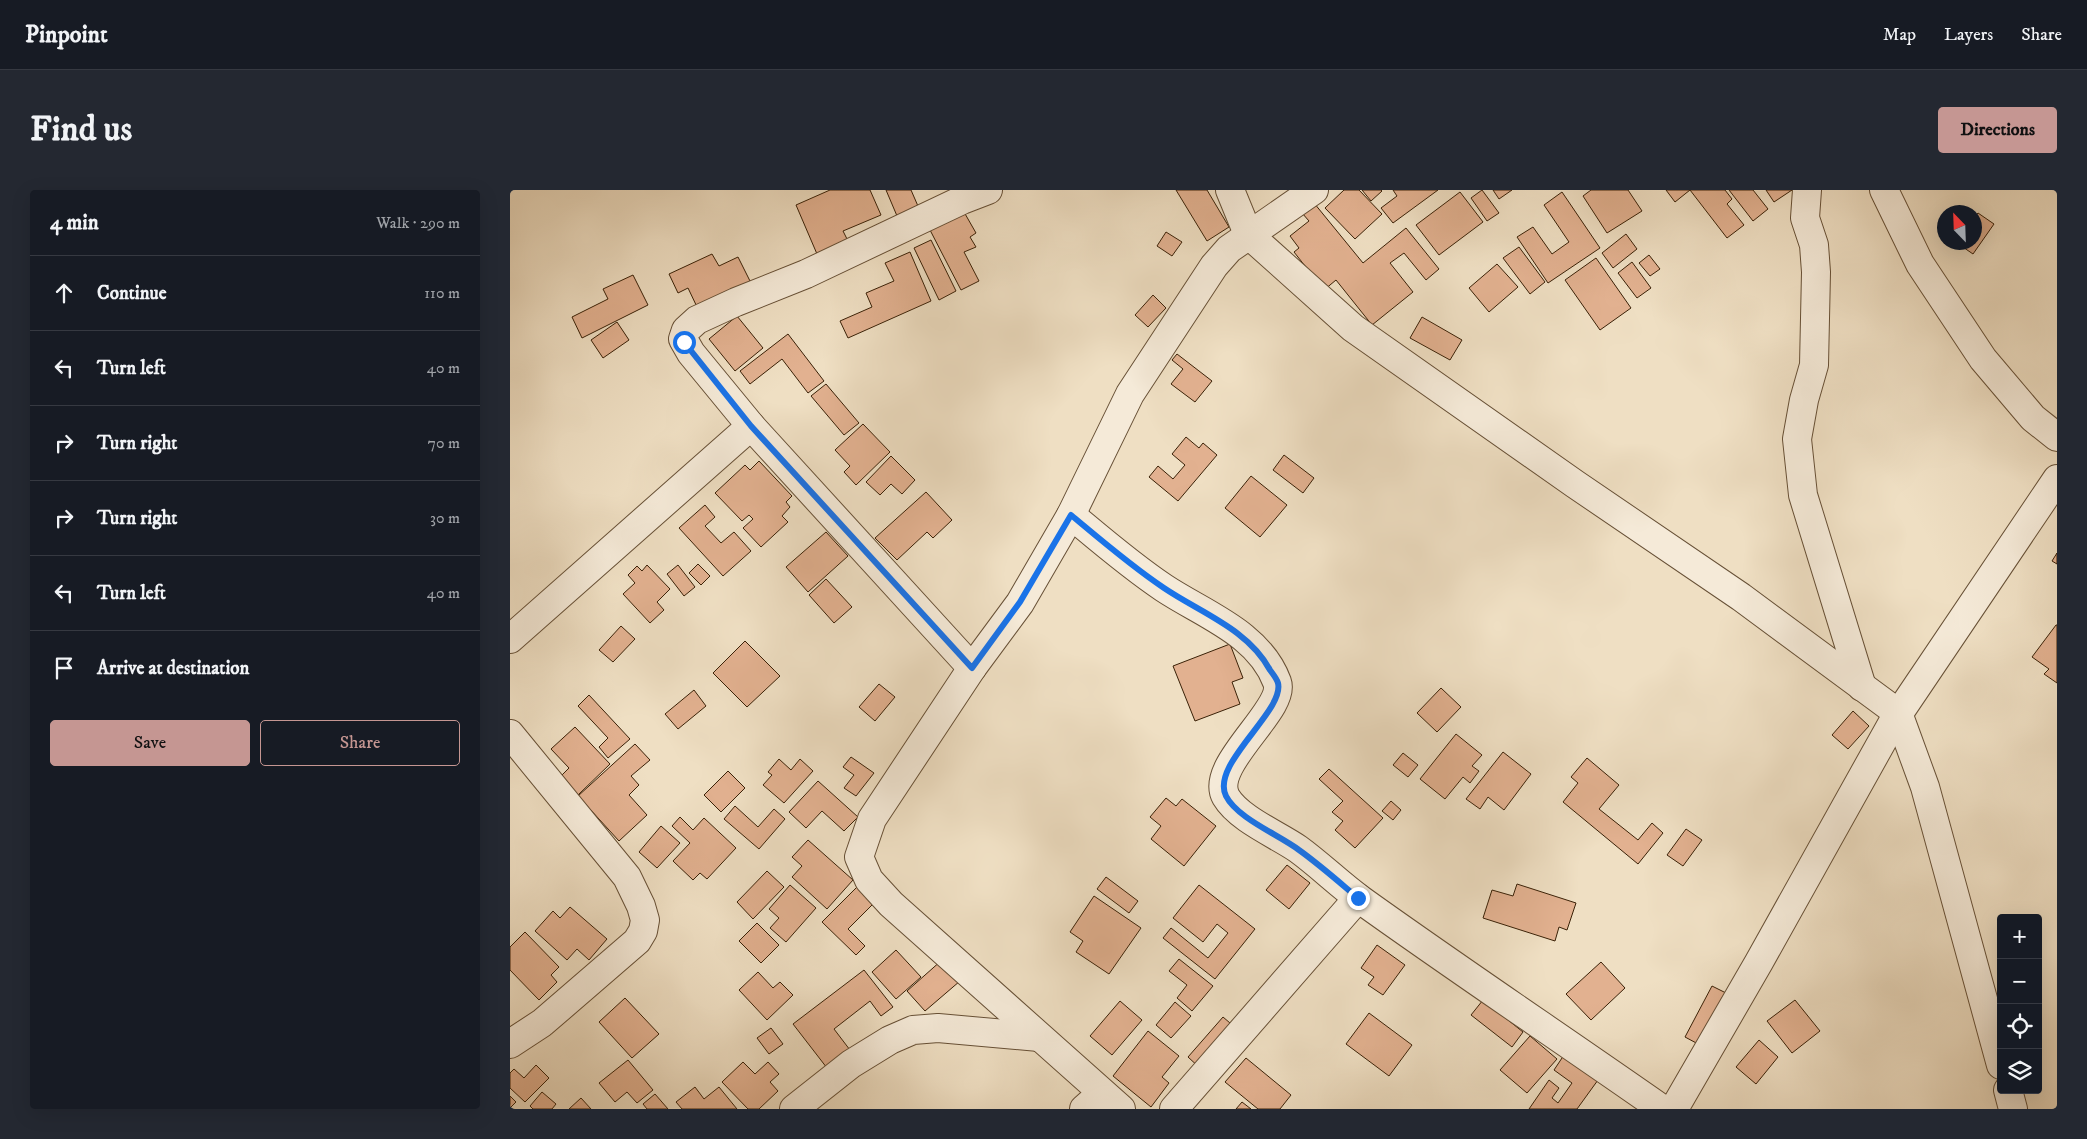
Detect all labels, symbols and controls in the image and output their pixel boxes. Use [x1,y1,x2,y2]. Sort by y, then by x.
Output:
text: Pinpoint [25,20,108,50]
text: Map [1883,24,1916,46]
text: Layers [1944,24,1993,46]
text: Share [2021,24,2062,46]
button: Directions [1938,107,2057,153]
text: Find us [30,108,132,152]
north arrow [1937,205,1982,250]
text: 4 min [50,210,99,236]
text: Walk · 290 m [376,213,460,233]
icon: ahead [50,279,78,307]
text: Continue [97,282,167,305]
text: 110 m [424,283,460,303]
route start [673,331,696,354]
icon: left [50,354,78,382]
text: Turn left [97,357,166,380]
text: 40 m [427,358,460,378]
icon: right [50,429,78,457]
text: Turn right [97,432,177,455]
text: 70 m [428,433,460,453]
icon: right [50,504,78,532]
text: Turn right [97,507,177,530]
text: 30 m [430,508,460,528]
icon: left [50,579,78,607]
text: Turn left [97,582,166,605]
text: 40 m [427,583,460,603]
icon: arrive [50,654,78,682]
text: Arrive at destination [97,657,249,680]
button: Save [50,720,250,766]
button: Share [260,720,460,766]
route end [1347,887,1370,910]
map controls [1997,914,2042,1094]
button: + [1997,914,2042,959]
button: − [1997,959,2042,1004]
button: locate [1997,1004,2042,1049]
button: layers [1997,1049,2042,1094]

